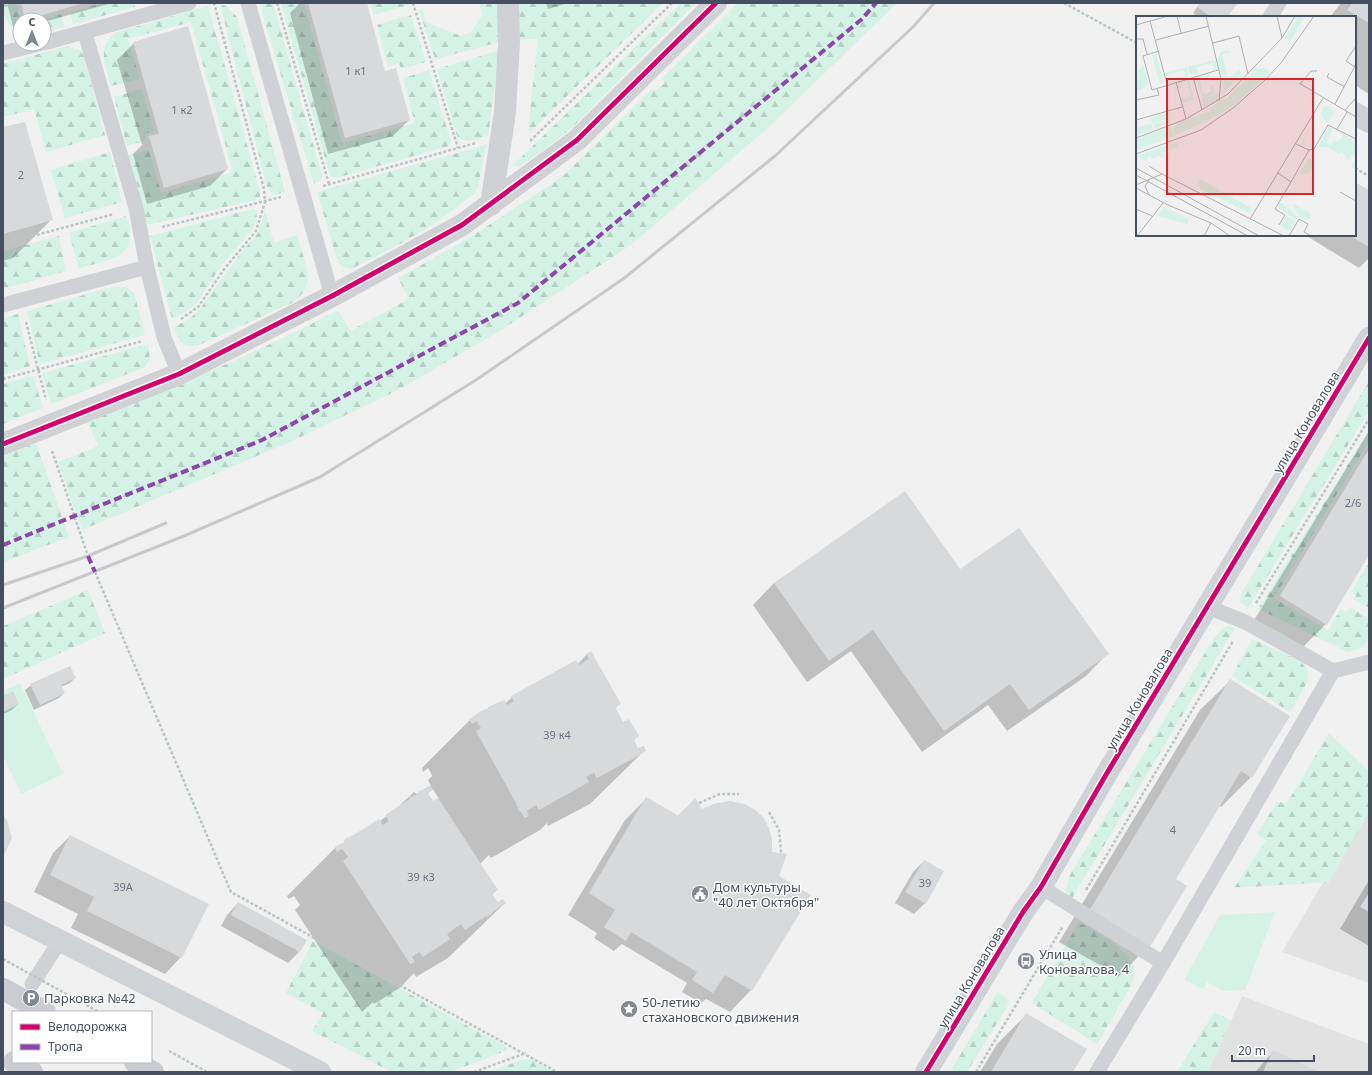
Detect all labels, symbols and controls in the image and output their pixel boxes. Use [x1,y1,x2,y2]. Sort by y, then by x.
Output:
north arrow [12,12,52,52]
text: С [28,14,36,29]
inset map [1136,16,1356,236]
house number: 1 к1 [345,63,367,78]
house number: 1 к2 [171,102,193,117]
house number: 2 [18,167,24,182]
street label: улица Коновалова [1268,368,1344,476]
house number: 2/6 [1345,495,1361,510]
street label: улица Коновалова [1101,645,1177,753]
house number: 39 к4 [543,727,571,742]
house number: 4 [1170,822,1177,837]
house number: 39 к3 [407,869,435,884]
house number: 39 [919,875,931,890]
place label: Дом культуры "40 лет Октября" [713,878,819,911]
house number: 39А [113,879,134,894]
public building icon: Дом культуры "40 лет Октября" [690,884,710,904]
street label: улица Коновалова [933,923,1009,1031]
place label: Улица Коновалова, 4 [1039,945,1130,978]
bus stop icon: Улица Коновалова, 4 [1016,951,1036,971]
parking icon: Парковка №42 [21,988,41,1008]
place label: Парковка №42 [44,989,136,1007]
place label: 50-летию стахановского движения [642,993,799,1026]
place icon: 50-летию стахановского движения [619,999,639,1019]
legend [12,1011,152,1063]
text: Велодорожка [48,1018,127,1035]
scale bar [1232,1037,1314,1063]
text: Тропа [48,1038,83,1055]
text: 20 m [1238,1042,1266,1059]

